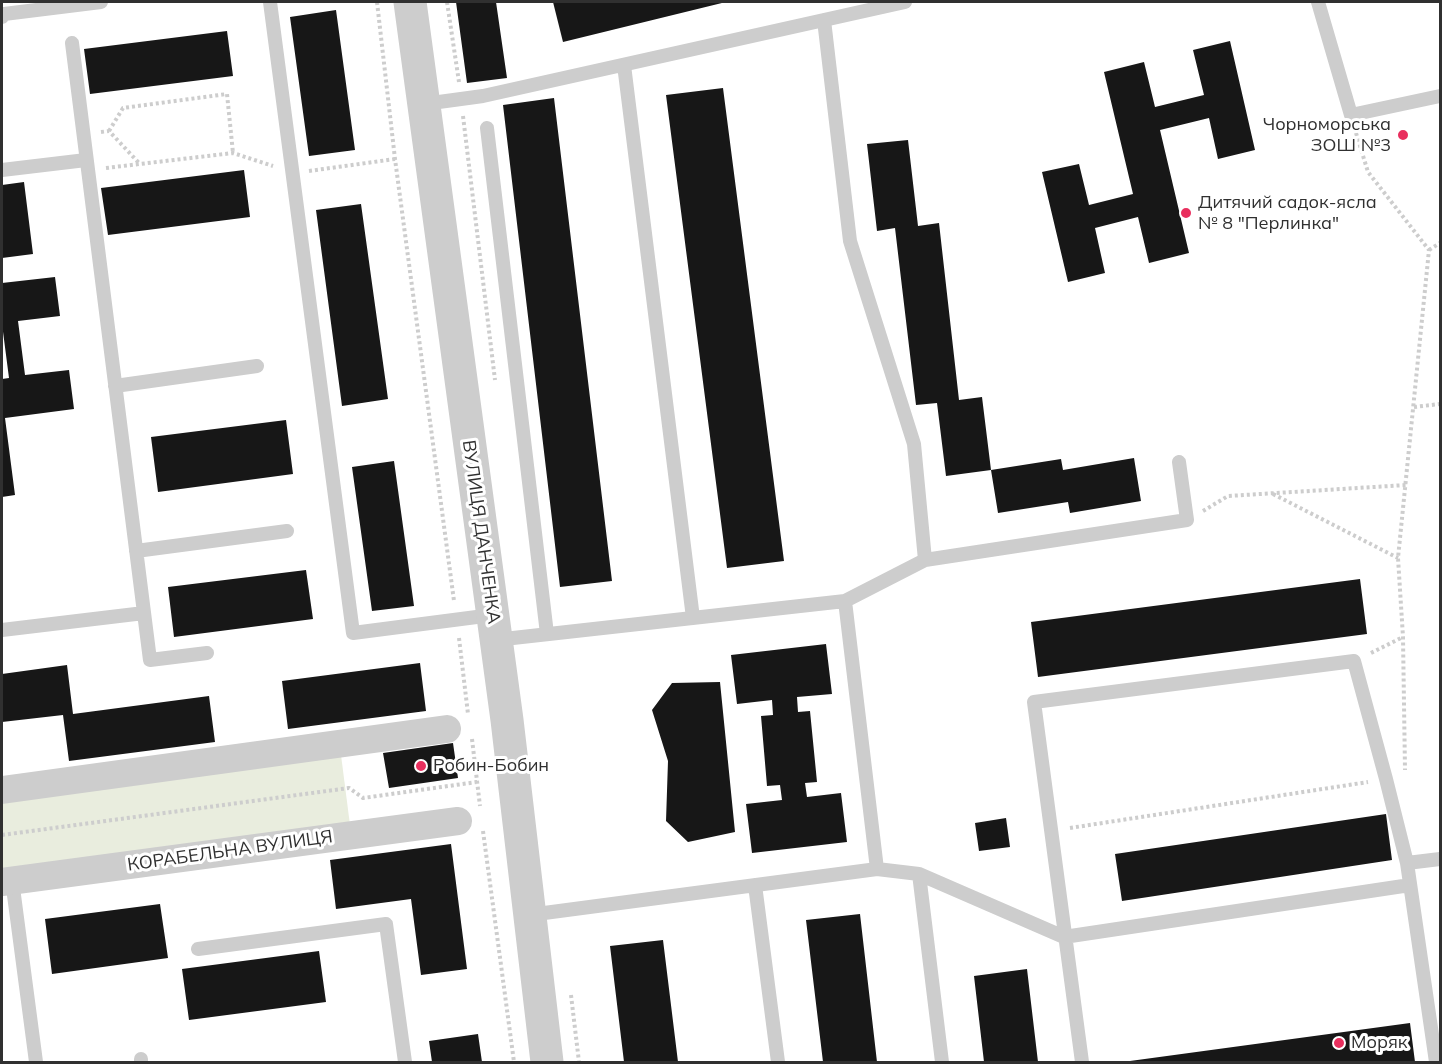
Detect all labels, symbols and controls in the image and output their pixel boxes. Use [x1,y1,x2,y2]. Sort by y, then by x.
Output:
place label: Чорноморська ЗОШ №3 [1263,114,1391,156]
marker: Чорноморська ЗОШ №3 [1396,128,1410,142]
place label: Дитячий садок-ясла № 8 "Перлинка" [1198,192,1377,234]
marker: Дитячий садок-ясла № 8 "Перлинка" [1179,206,1193,220]
street label: ВУЛИЦЯ ДАНЧЕНКА [457,439,505,625]
place label: Робин-Бобин [433,755,549,777]
marker: Робин-Бобин [414,759,428,773]
street label: КОРАБЕЛЬНА ВУЛИЦЯ [126,826,334,876]
place label: Моряк [1351,1032,1407,1054]
marker: Моряк [1332,1036,1346,1050]

